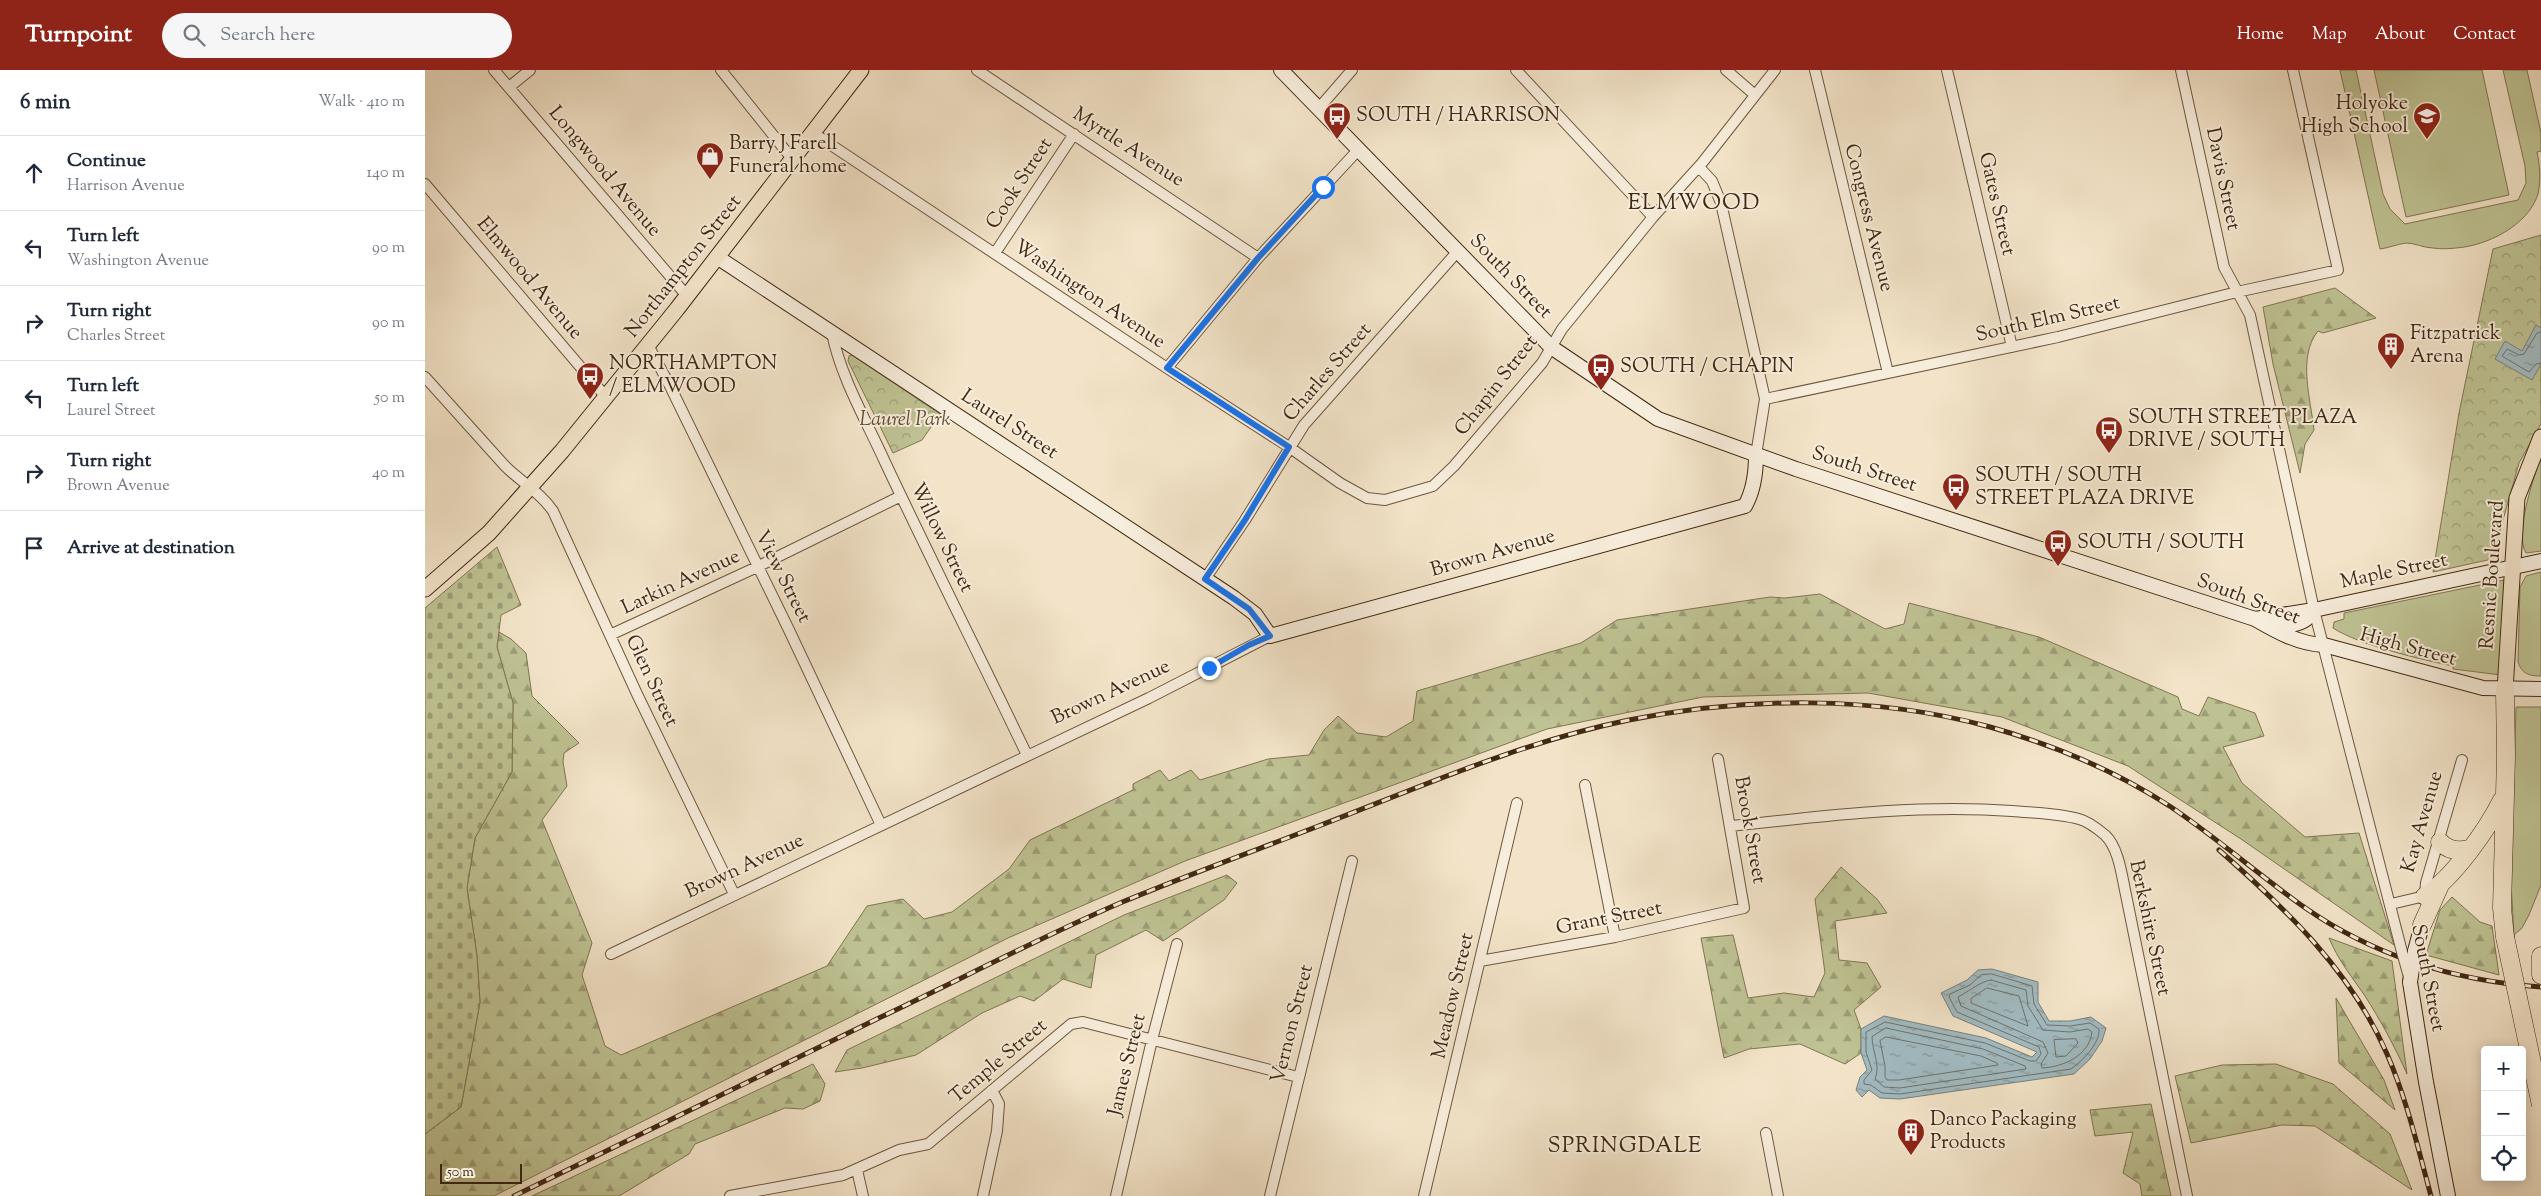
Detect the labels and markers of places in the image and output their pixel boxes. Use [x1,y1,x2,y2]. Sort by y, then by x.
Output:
place label: Holyoke High School [2301,90,2408,142]
bus stop icon: SOUTH / HARRISON [1322,101,1352,140]
school or university icon: Holyoke High School [2412,101,2442,140]
place label: SOUTH / HARRISON [1356,102,1560,131]
place label: Barry J Farell Funeral home [729,130,847,182]
shop icon: Barry J Farell Funeral home [695,141,725,180]
place label: Fitzpatrick Arena [2410,320,2501,372]
building icon: Fitzpatrick Arena [2376,331,2406,370]
place label: NORTHAMPTON / ELMWOOD [609,350,777,402]
bus stop icon: SOUTH / CHAPIN [1586,352,1616,391]
place label: SOUTH / CHAPIN [1620,353,1794,382]
bus stop icon: NORTHAMPTON / ELMWOOD [575,361,605,400]
place label: SOUTH STREET PLAZA DRIVE / SOUTH [2128,404,2357,456]
bus stop icon: SOUTH STREET PLAZA DRIVE / SOUTH [2094,415,2124,454]
place label: SOUTH / SOUTH STREET PLAZA DRIVE [1975,462,2194,514]
bus stop icon: SOUTH / SOUTH STREET PLAZA DRIVE [1941,472,1971,511]
bus stop icon: SOUTH / SOUTH [2043,528,2073,567]
place label: SOUTH / SOUTH [2077,529,2244,558]
place label: Danco Packaging Products [1930,1106,2077,1158]
building icon: Danco Packaging Products [1896,1117,1926,1156]

